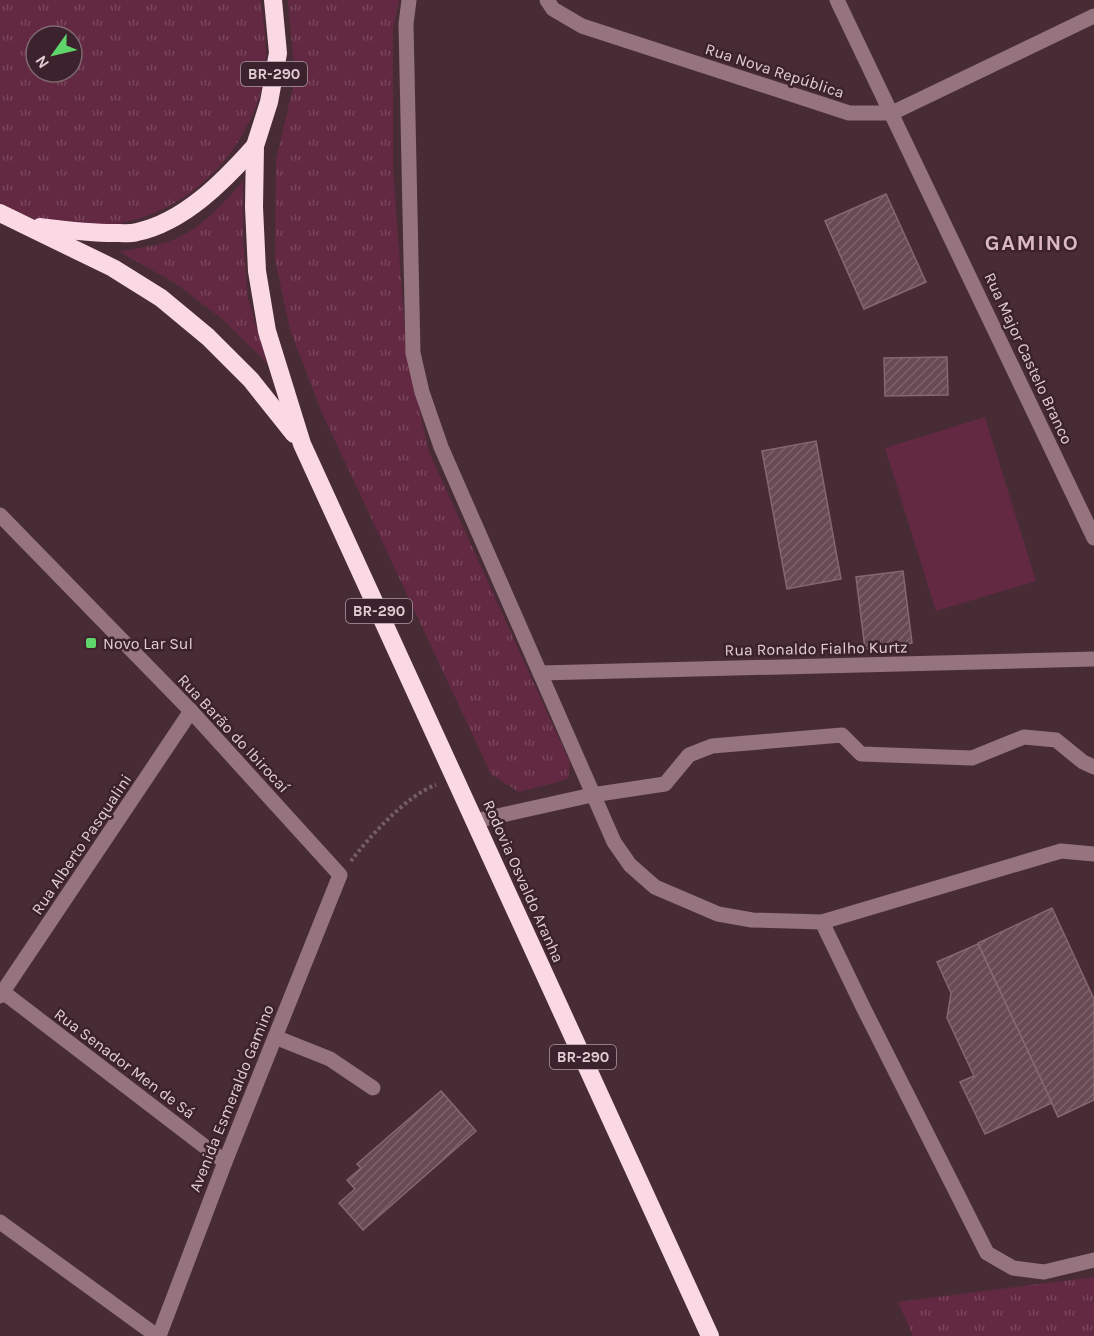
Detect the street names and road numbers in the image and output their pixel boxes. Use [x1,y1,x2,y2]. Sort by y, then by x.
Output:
street label: Rua Nova República [703,39,847,102]
road number: BR-290 [241,62,307,86]
street label: Rua Major Castelo Branco [980,269,1077,447]
road number: BR-290 [346,599,412,623]
street label: Rua Ronaldo Fialho Kurtz [724,637,908,660]
street label: Rua Barão do Ibirocaí [174,670,294,797]
street label: Rua Alberto Pasqualini [27,770,136,918]
street label: Rodovia Osvaldo Aranha [479,797,568,966]
street label: Avenida Esmeraldo Gamino [185,1002,278,1195]
street label: Rua Senador Men de Sá [51,1004,199,1123]
road number: BR-290 [550,1045,616,1069]

